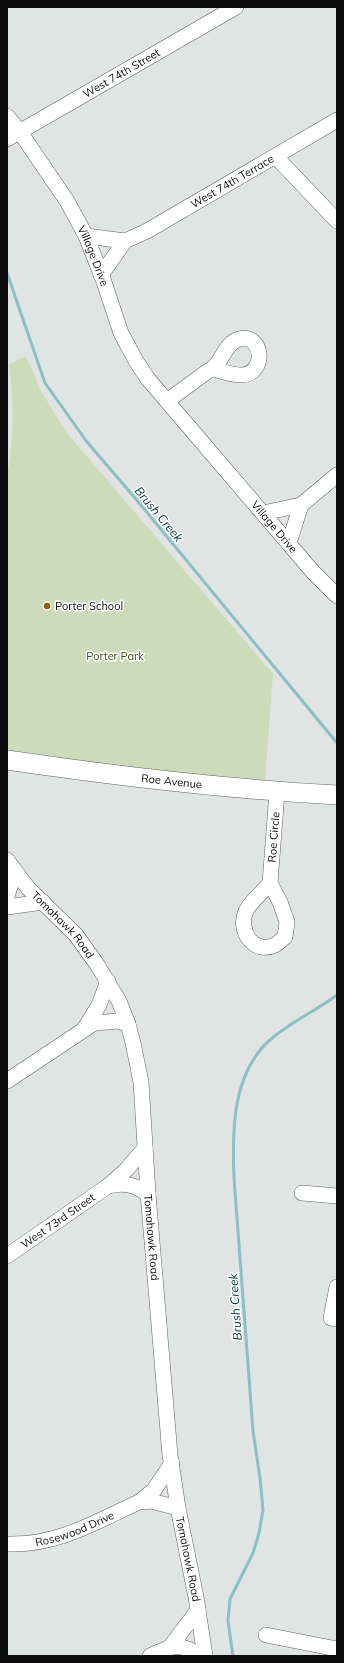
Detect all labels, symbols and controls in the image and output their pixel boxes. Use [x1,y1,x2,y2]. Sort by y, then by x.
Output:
street label: West 74th Street [80,45,162,101]
street label: West 74th Terrace [188,152,276,211]
street label: Village Drive [75,223,112,288]
water label: Brush Creek [132,483,187,545]
street label: Village Drive [248,498,301,556]
place label: Porter School [55,599,123,613]
marker: Porter School [42,601,52,611]
park label: Porter Park [86,649,144,663]
street label: Roe Avenue [141,771,203,791]
street label: Roe Circle [265,811,282,863]
street label: Tomahawk Road [29,888,97,961]
street label: West 73rd Street [18,1190,98,1251]
street label: Tomahawk Road [141,1194,162,1281]
water label: Brush Creek [225,1272,245,1341]
street label: Rosewood Drive [34,1508,116,1549]
street label: Tomahawk Road [173,1515,204,1603]

